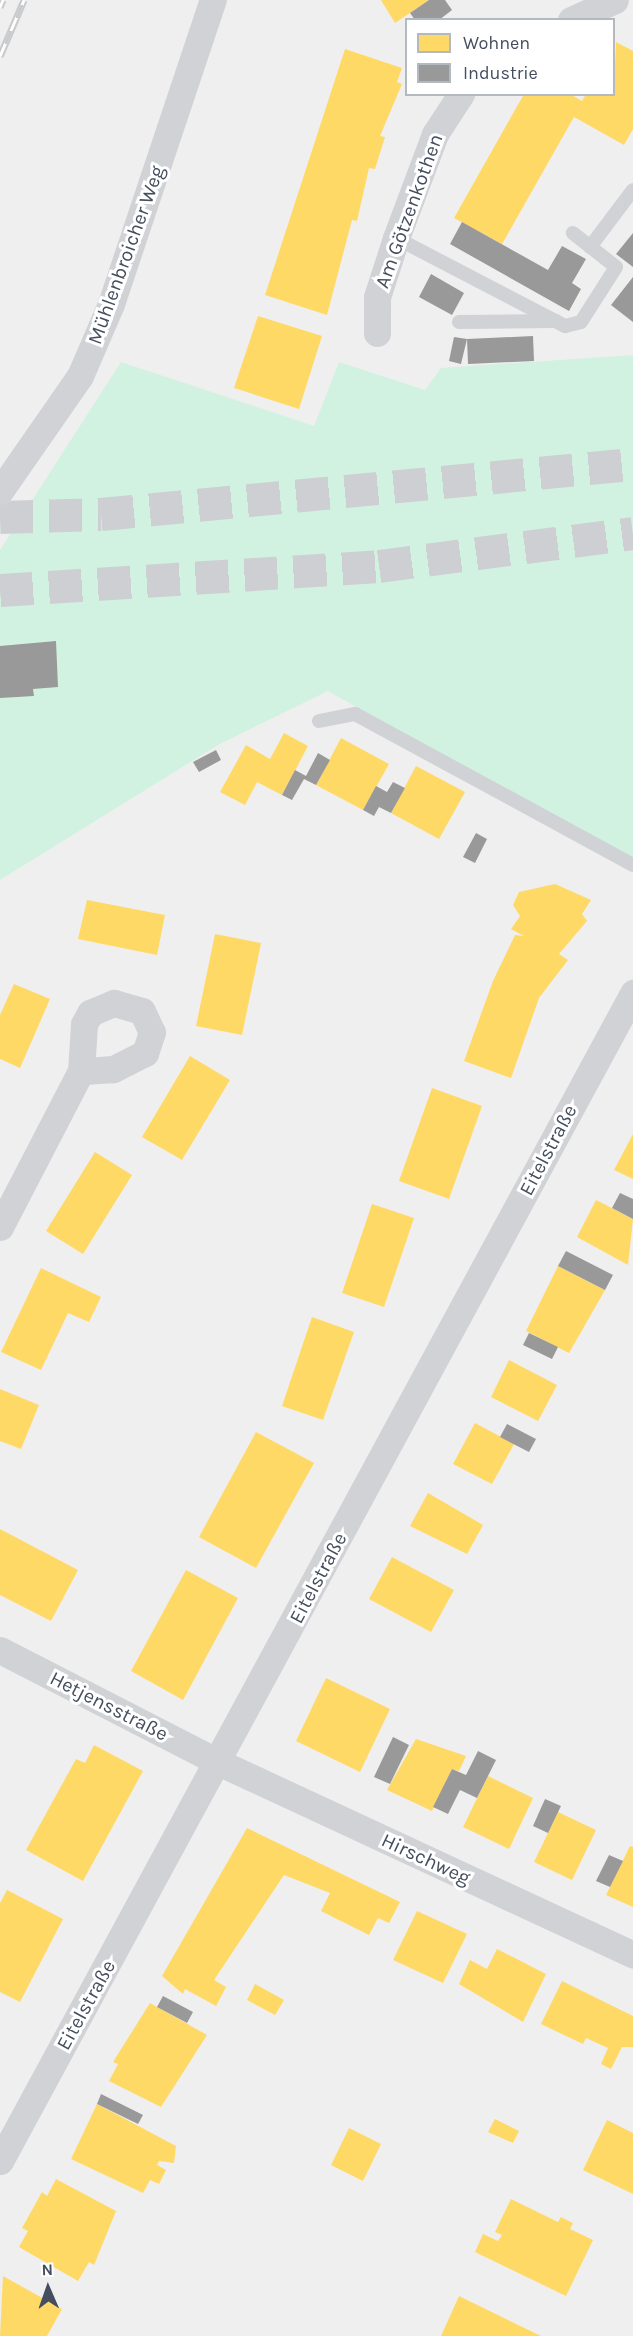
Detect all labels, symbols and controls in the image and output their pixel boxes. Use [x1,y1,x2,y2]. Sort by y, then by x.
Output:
legend [405,18,615,96]
text: Wohnen [463,32,530,54]
text: Industrie [463,62,538,84]
street label: Am Götzenkothen [370,131,448,291]
street label: Mühlenbroicher Weg [82,162,170,348]
street label: Eitelstraße [514,1100,582,1200]
street label: Eitelstraße [284,1528,352,1628]
street label: Hetjensstraße [46,1666,172,1746]
street label: Hirschweg [378,1828,474,1890]
street label: Eitelstraße [51,1956,121,2054]
north arrow [18,2258,78,2318]
text: N [41,2260,53,2279]

